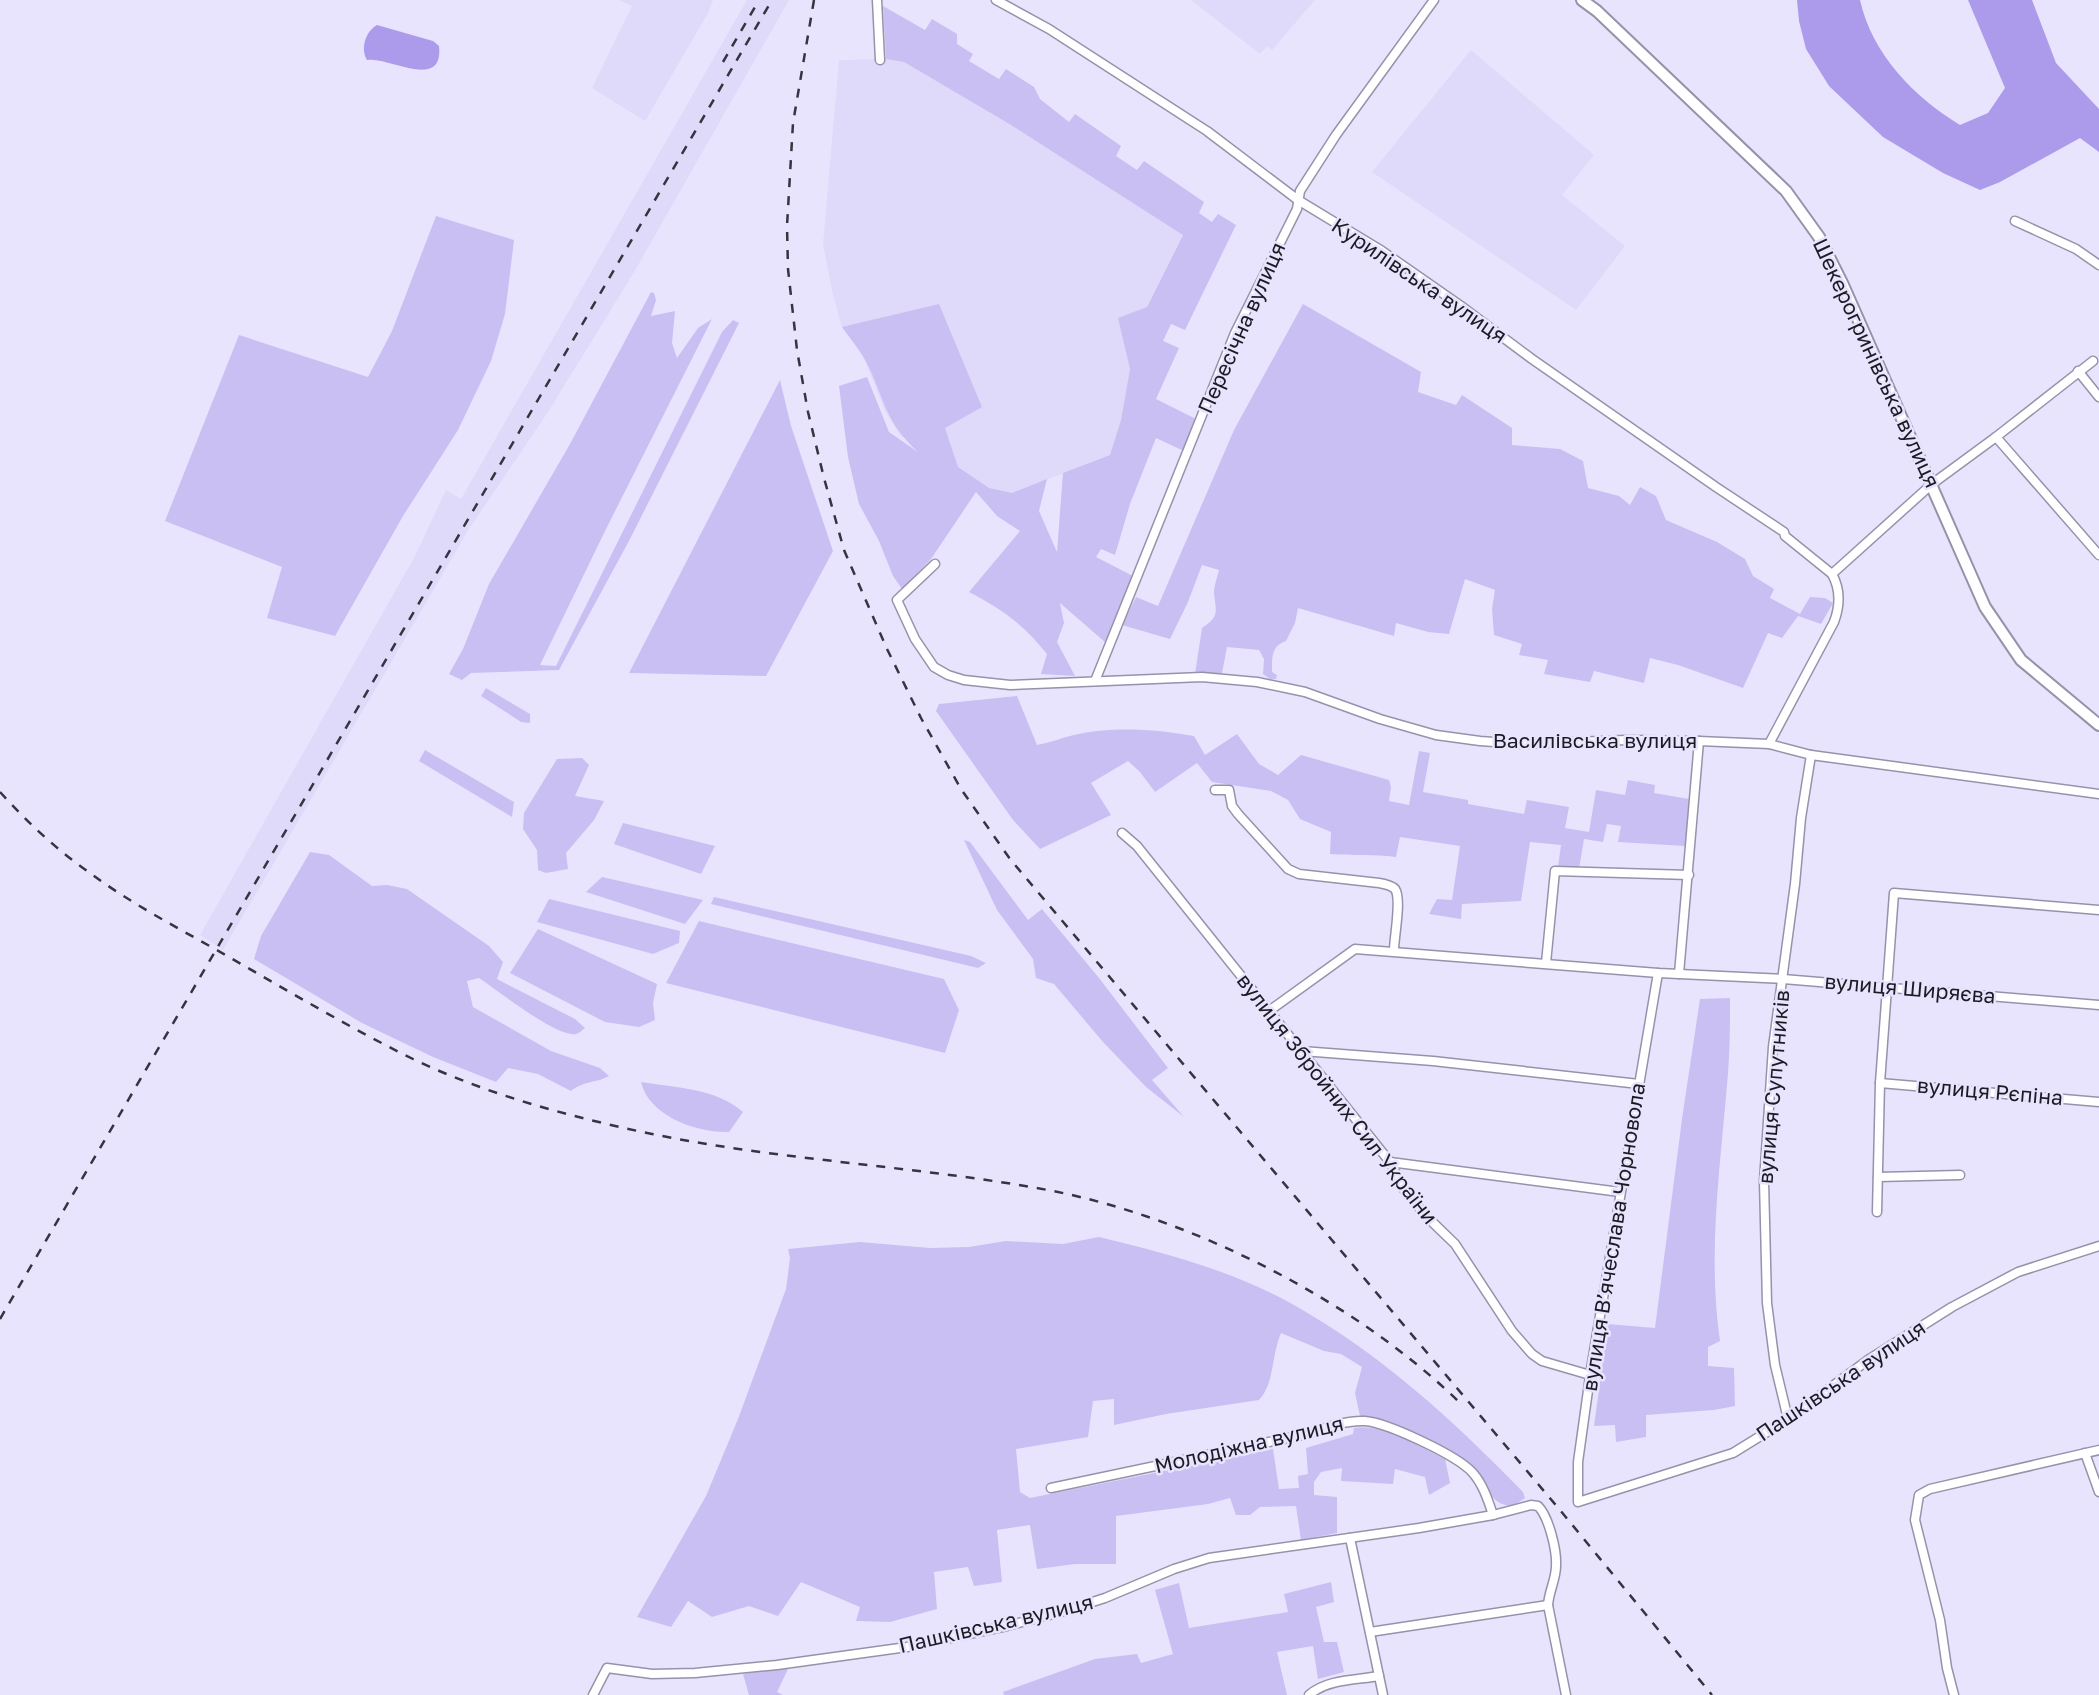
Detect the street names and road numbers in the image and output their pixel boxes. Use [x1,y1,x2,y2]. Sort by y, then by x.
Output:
street label: Курилівська вулиця [1327,212,1512,348]
street label: Шекерогринівська вулиця [1808,234,1946,491]
street label: Пересічна вулиця [1192,238,1291,417]
street label: Василівська вулиця [1493,727,1697,753]
street label: вулиця Збройних Сил України [1232,968,1444,1229]
street label: вулиця Ширяєва [1823,968,1997,1008]
street label: вулиця Супутників [1752,989,1794,1185]
street label: вулиця Рєпіна [1916,1072,2064,1110]
street label: вулиця Вʼячеслава Чорновола [1576,1081,1650,1393]
street label: Пашківська вулиця [1751,1314,1930,1447]
street label: Молодіжна вулиця [1152,1410,1346,1478]
street label: Пашківська вулиця [896,1588,1096,1658]

